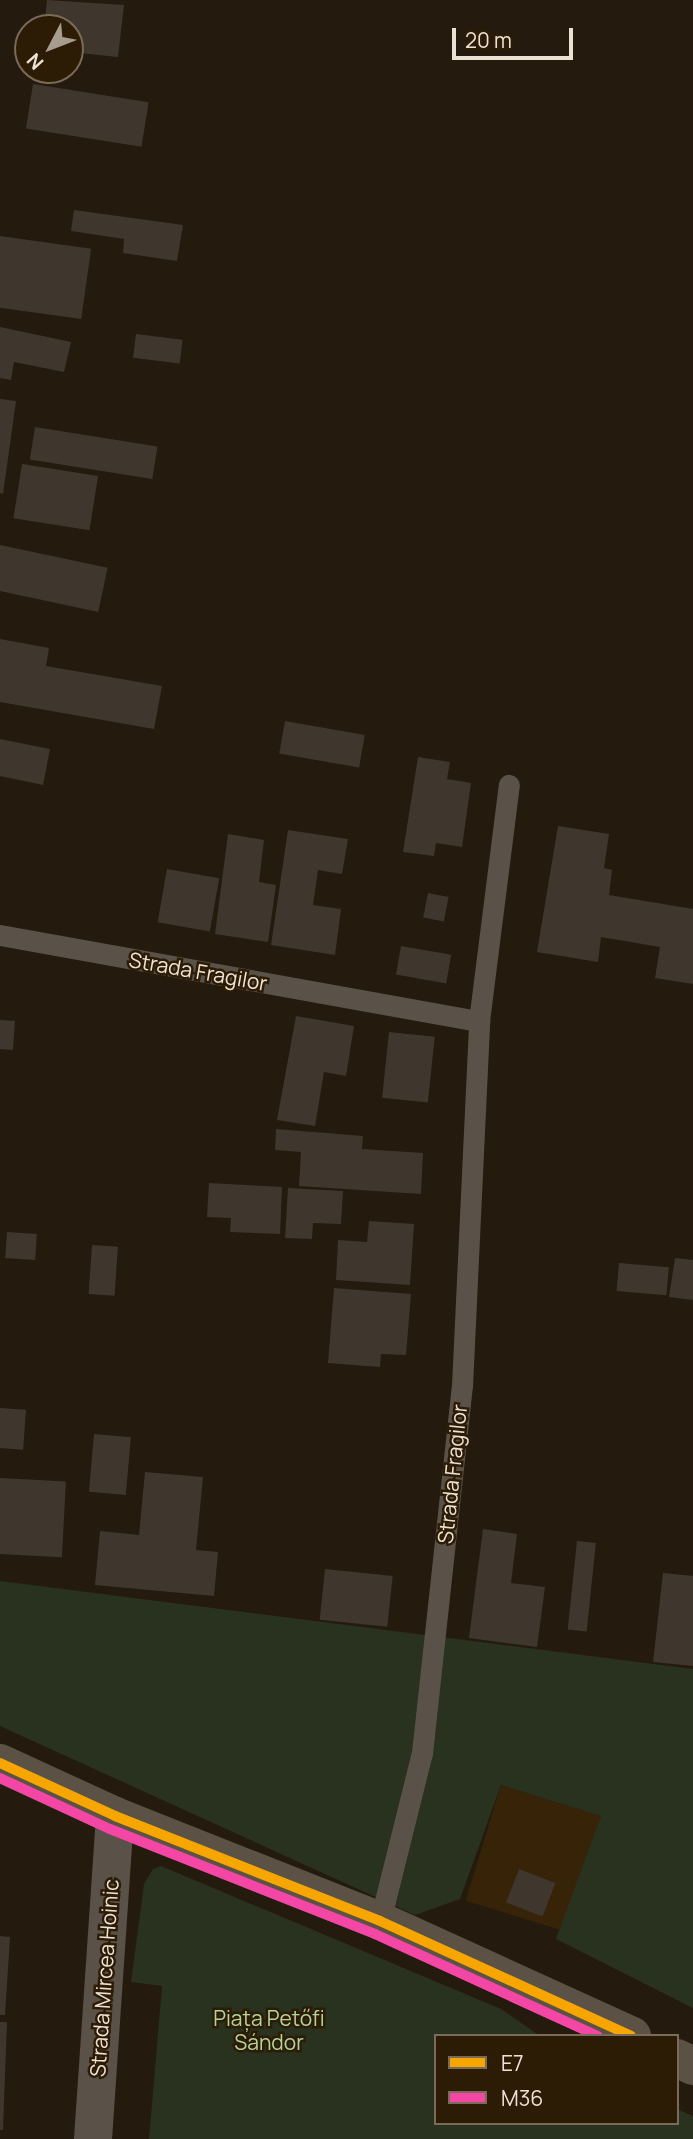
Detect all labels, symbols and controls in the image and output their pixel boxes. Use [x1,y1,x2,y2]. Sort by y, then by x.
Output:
north arrow [14,14,84,84]
scale bar [455,14,576,58]
text: 20 m [465,26,512,54]
text: N [21,48,49,75]
street label: Strada Fragilor [127,946,269,996]
street label: Strada Fragilor [432,1403,472,1545]
street label: Strada Mircea Hoinic [85,1878,123,2078]
park label: Piața Petőfi Sándor [213,2005,325,2055]
legend [434,2034,679,2125]
text: E7 [501,2049,524,2077]
text: M36 [501,2084,543,2112]

